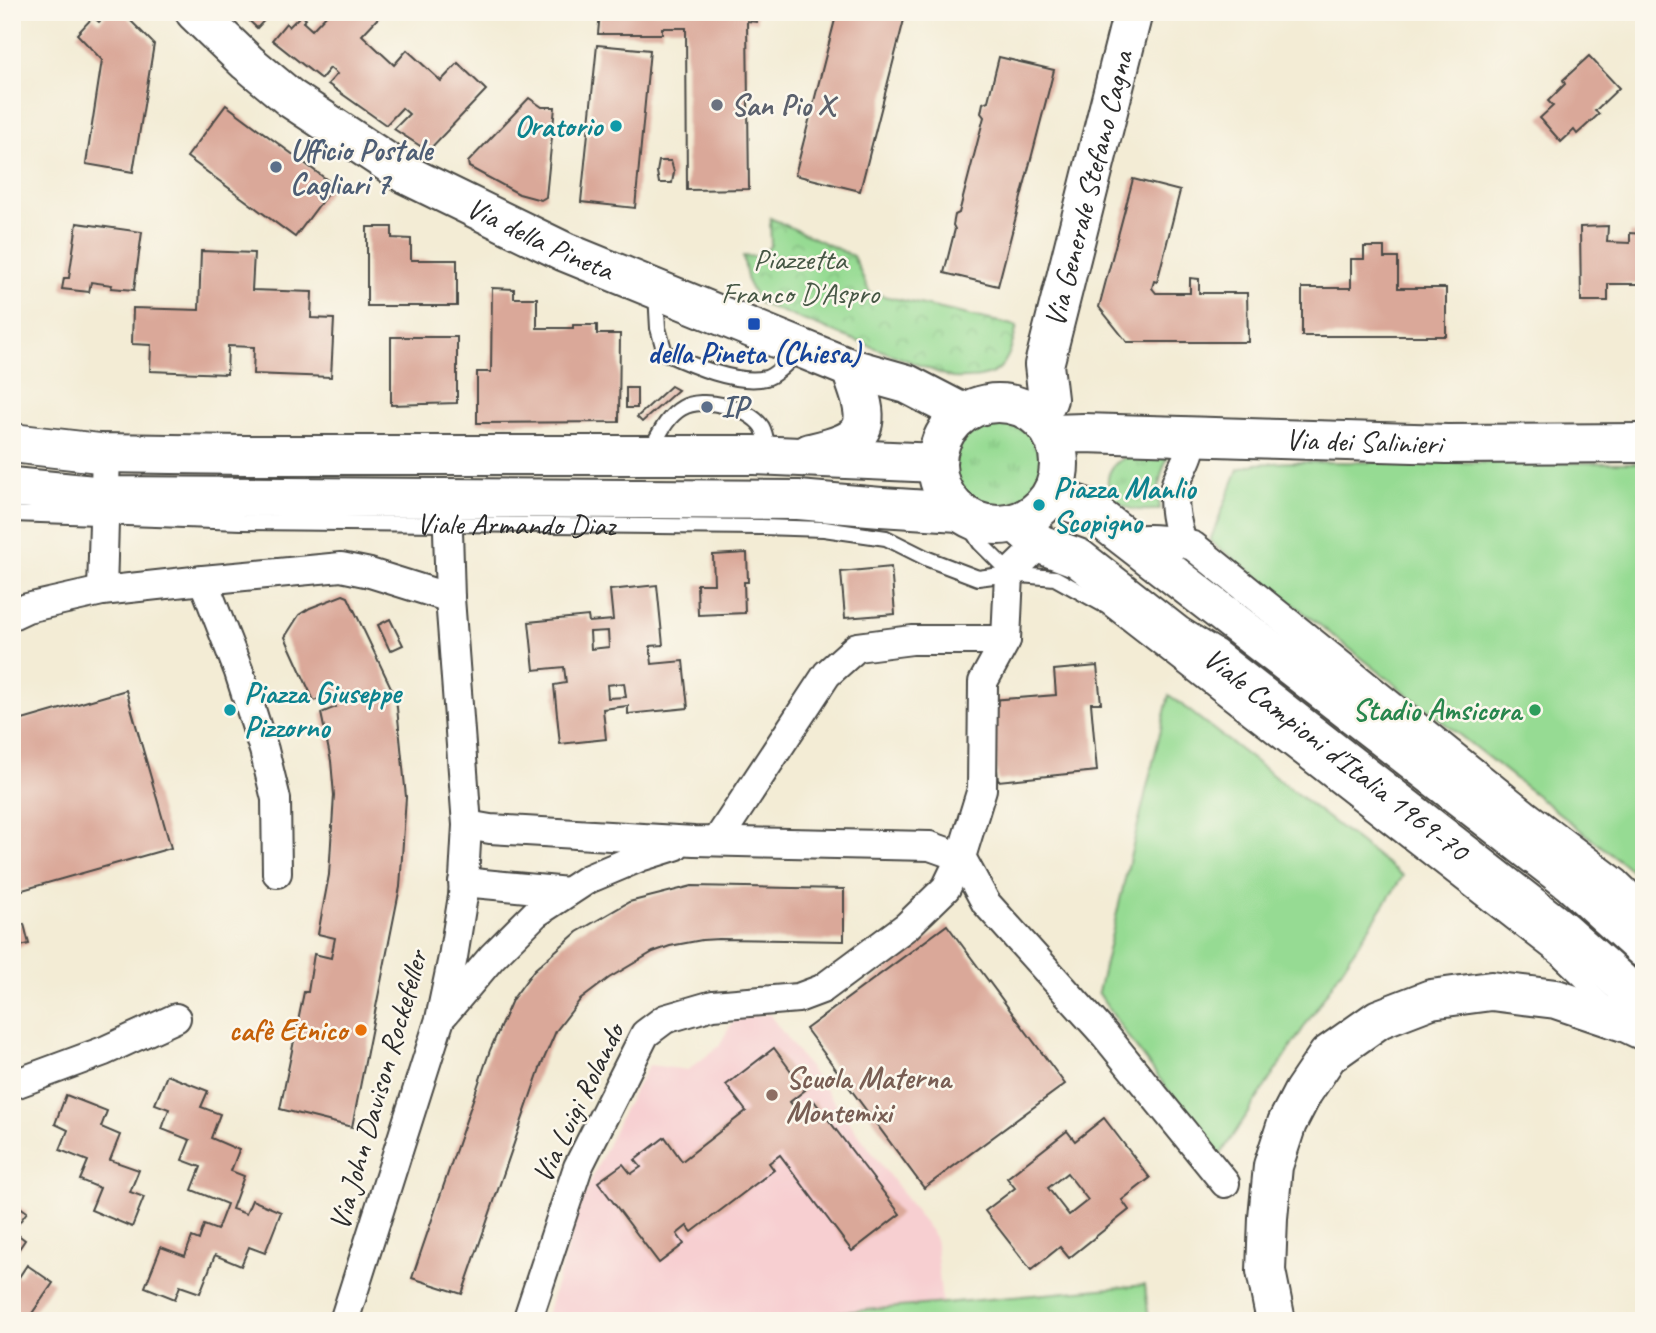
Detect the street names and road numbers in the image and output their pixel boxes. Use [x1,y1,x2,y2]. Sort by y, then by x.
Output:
street label: Via Generale Stefano Cagna [1035,45,1142,331]
street label: Via della Pineta [461,188,621,289]
street label: Via dei Salinieri [1285,420,1446,463]
street label: Viale Armando Diaz [416,505,617,545]
street label: Viale Campioni d'Italia 1969-70 [1196,639,1479,871]
street label: Via John Davison Rockefeller [320,944,437,1234]
street label: Via Luigi Rolando [523,1014,634,1189]

